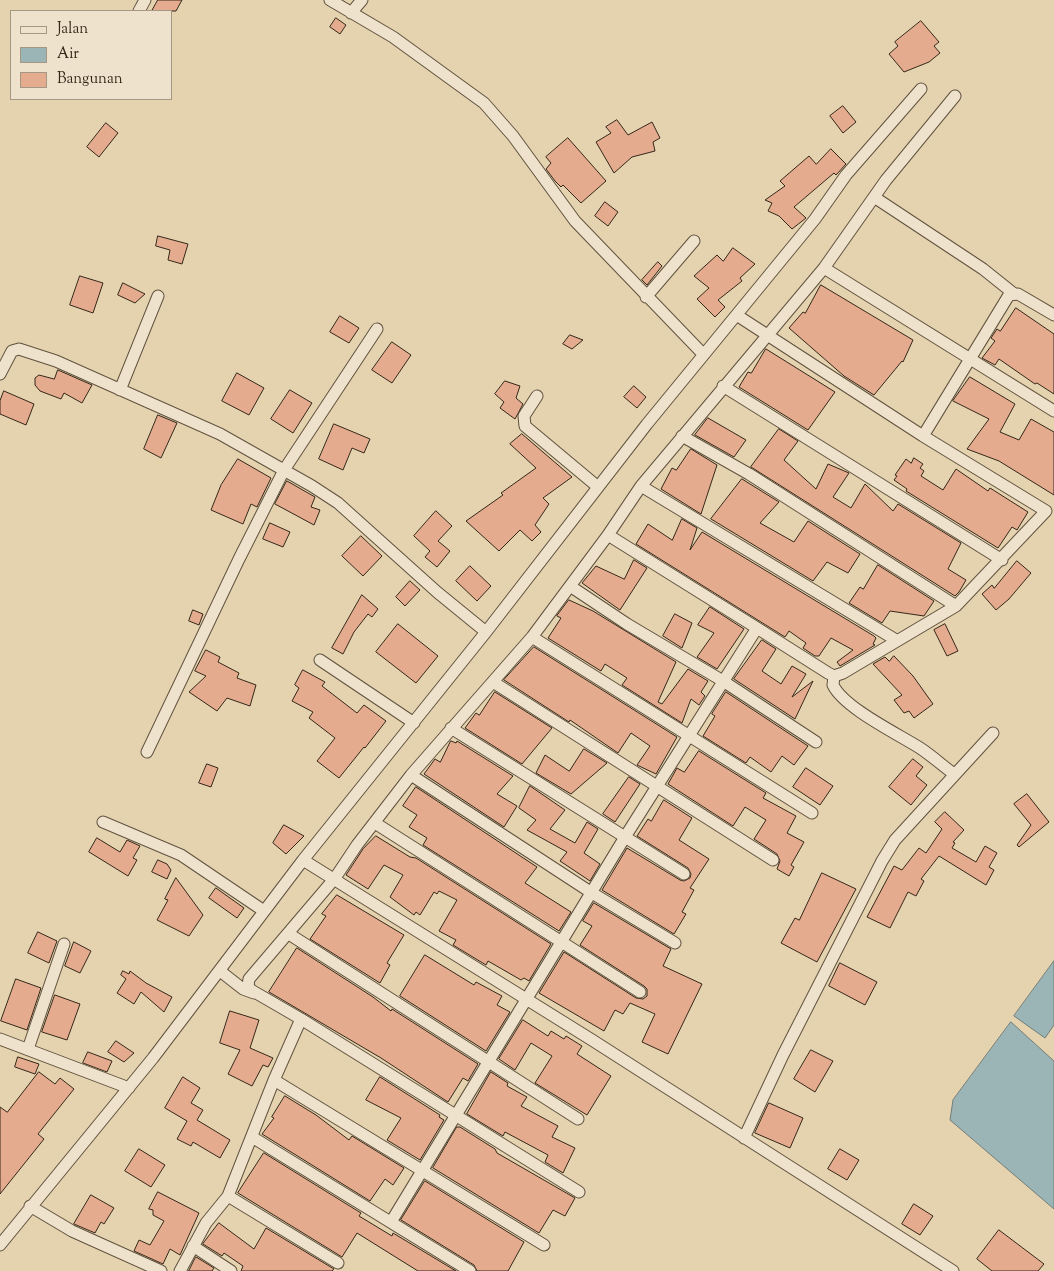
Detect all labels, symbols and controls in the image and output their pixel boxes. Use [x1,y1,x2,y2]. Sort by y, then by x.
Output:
legend [10,10,172,100]
text: Jalan [57,19,88,40]
text: Air [57,44,79,65]
text: Bangunan [57,69,123,90]

